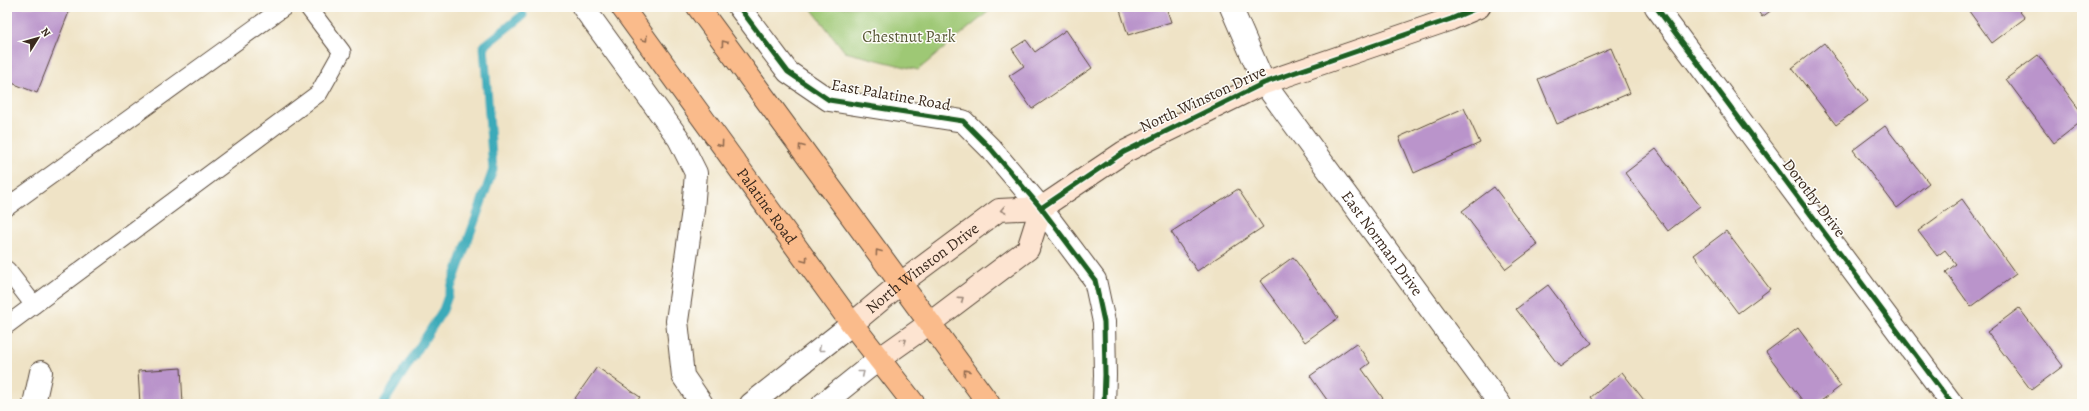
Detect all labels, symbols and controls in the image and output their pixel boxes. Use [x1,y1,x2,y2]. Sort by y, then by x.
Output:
north arrow [18,18,58,58]
text: N [37,25,54,40]
park label: Chestnut Park [862,26,956,48]
one-way arrow [640,34,647,41]
one-way arrow [722,40,729,47]
street label: North Winston Drive [1136,60,1270,138]
street label: East Palatine Road [830,74,953,116]
one-way arrow [716,140,724,147]
one-way arrow [799,145,806,152]
street label: Dorothy Drive [1777,154,1851,242]
street label: Palatine Road [731,163,802,249]
street label: East Norman Drive [1336,186,1428,301]
one-way arrow [999,206,1006,214]
street label: North Winston Drive [861,218,984,319]
one-way arrow [875,249,883,256]
one-way arrow [800,255,807,262]
one-way arrow [957,297,964,304]
one-way arrow [900,339,907,346]
one-way arrow [819,344,826,351]
one-way arrow [857,370,864,377]
one-way arrow [964,370,971,377]

